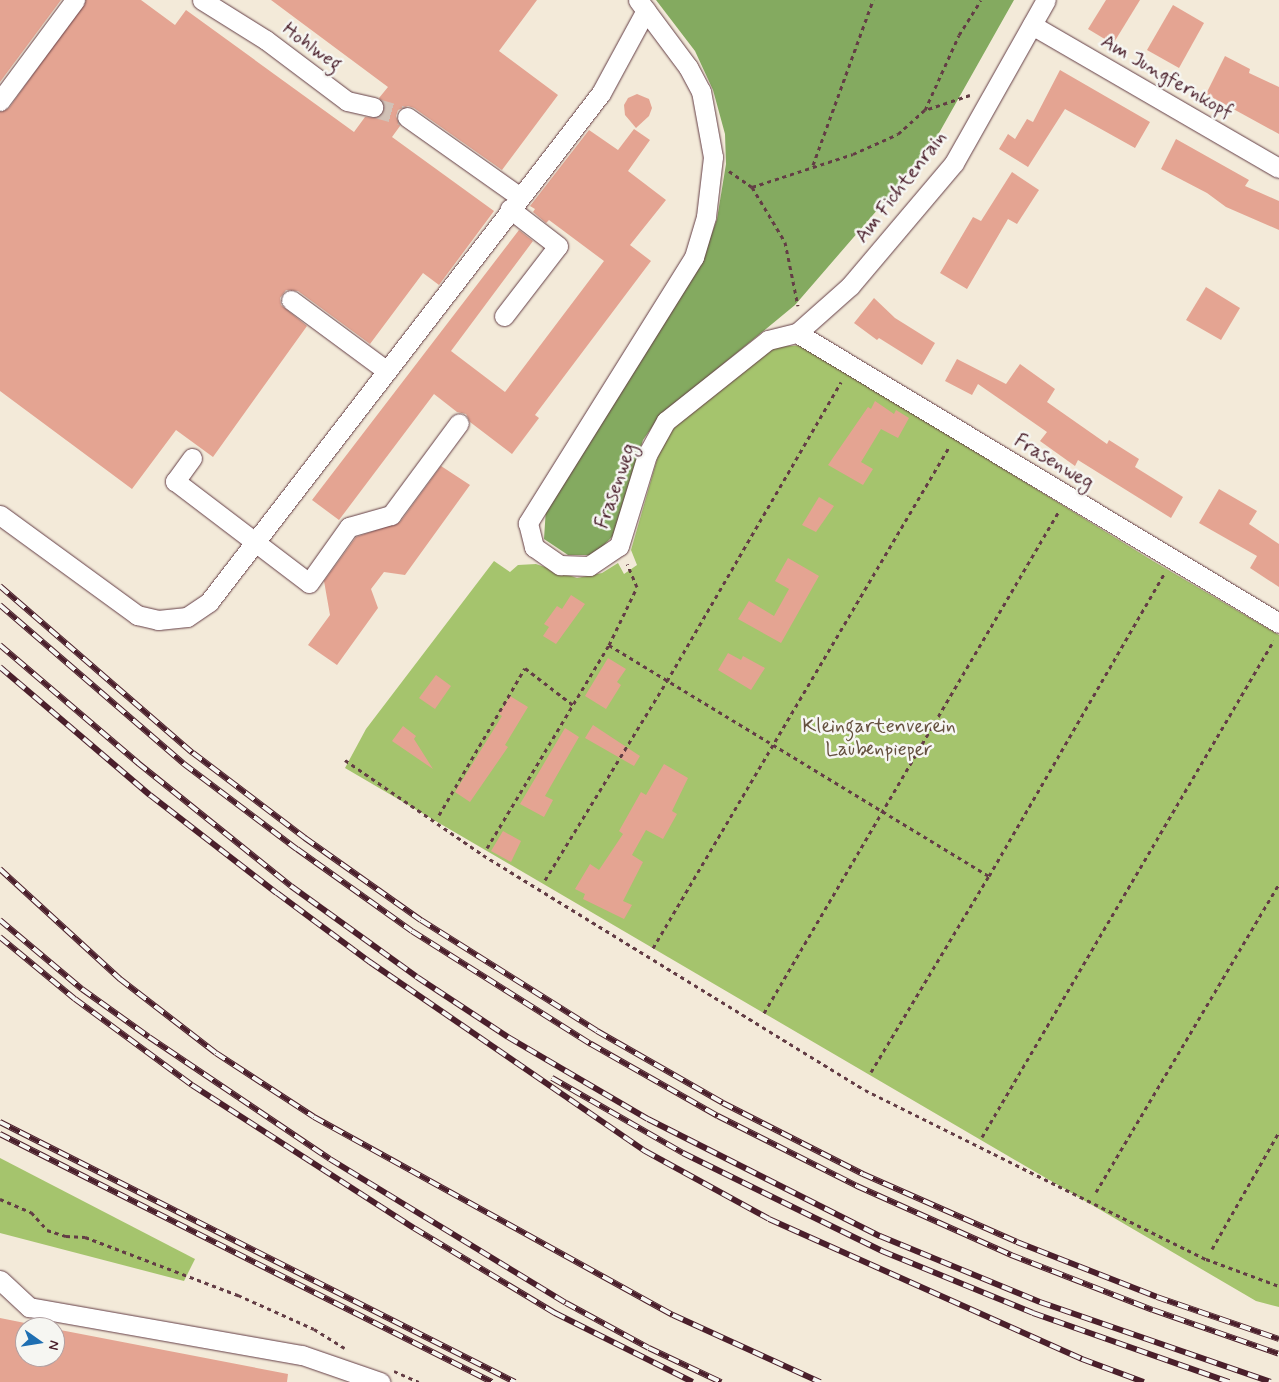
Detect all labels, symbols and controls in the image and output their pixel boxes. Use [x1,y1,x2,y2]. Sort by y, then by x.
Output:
street label: Hohlweg [278,17,346,77]
street label: Am Jungfernkopf [1096,29,1238,125]
street label: Am Fichtenrain [850,127,952,247]
street label: Frasenweg [1010,429,1098,495]
street label: Frasenweg [590,440,642,532]
park label: Kleingartenverein Laubenpieper [802,715,956,762]
north arrow [15,1317,65,1367]
text: N [44,1339,63,1352]

